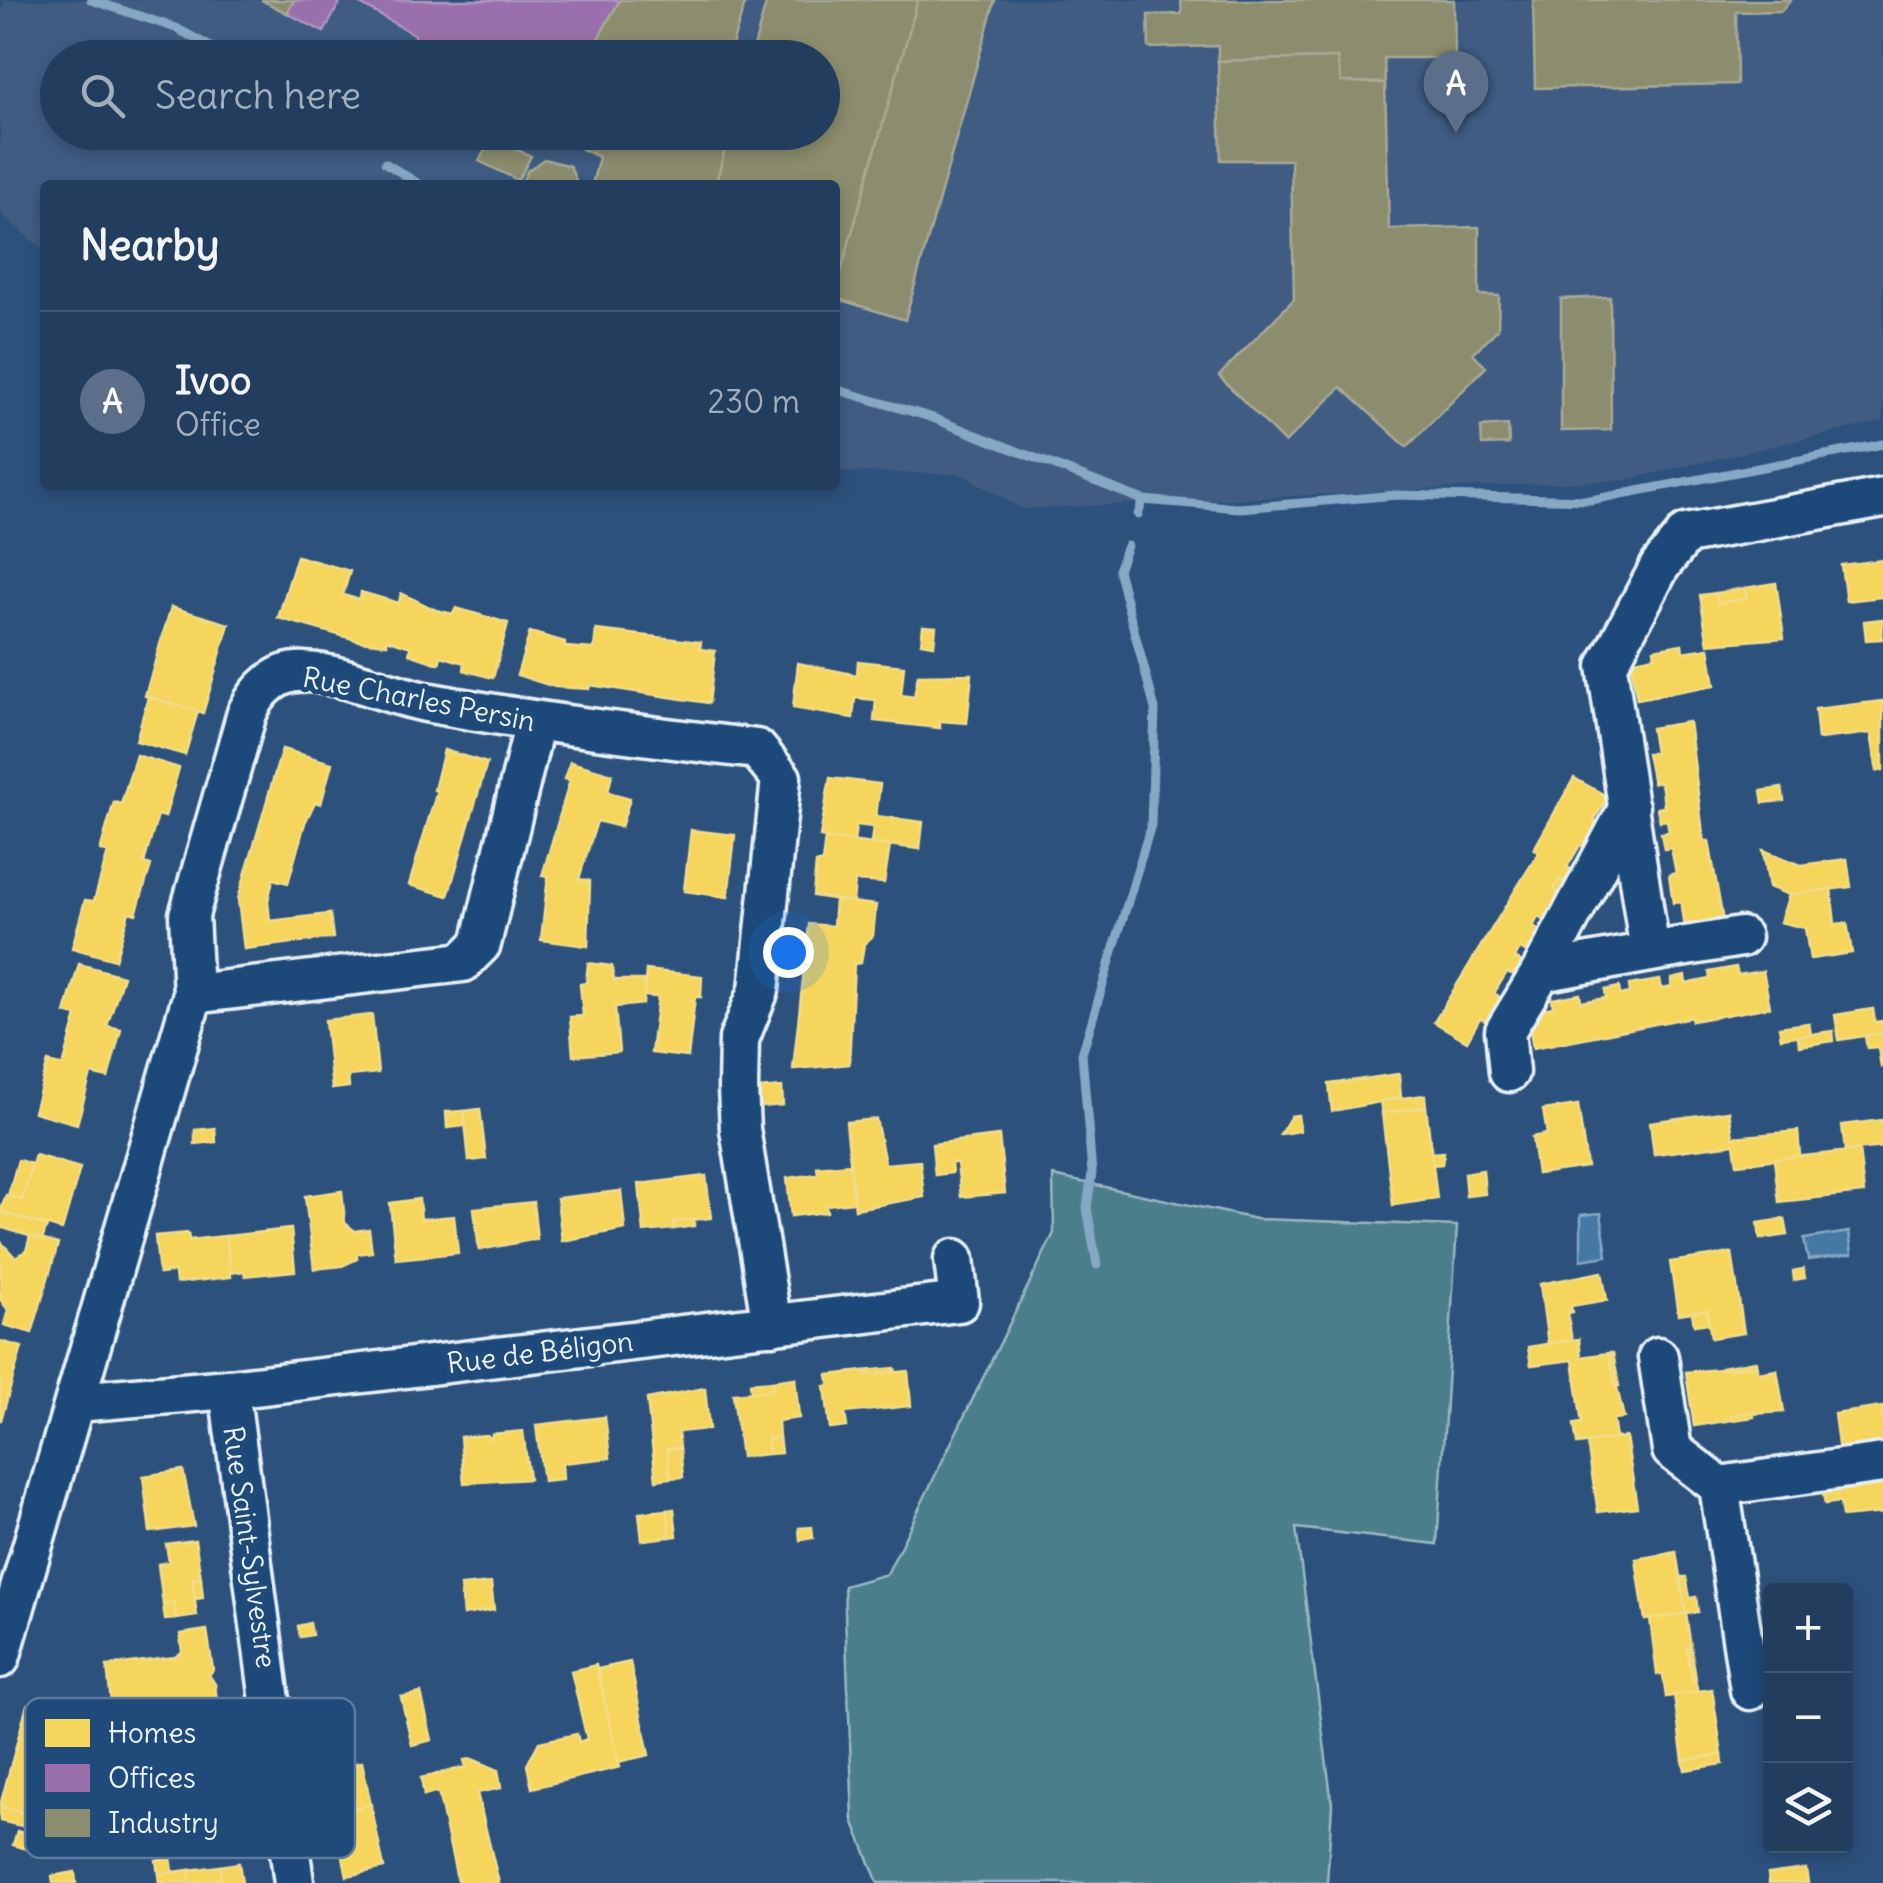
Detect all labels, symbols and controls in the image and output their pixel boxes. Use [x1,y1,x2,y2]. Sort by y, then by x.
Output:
search box [40,40,840,150]
pin: A [1424,51,1488,133]
icon: search [75,68,130,123]
text: Search here [155,72,361,119]
text: Nearby [80,219,219,271]
text: Ivoo [175,357,251,404]
text: A [102,381,123,422]
text: 230 m [708,381,800,422]
text: Office [175,404,261,445]
street label: Rue Charles Persin [300,659,538,739]
your location [763,927,814,978]
street label: Rue de Béligon [445,1323,635,1381]
street label: Rue Saint-Sylvestre [215,1424,285,1670]
map controls [1763,1583,1853,1853]
button: + [1763,1583,1853,1673]
button: − [1763,1673,1853,1763]
legend [25,1698,355,1858]
text: Homes [108,1715,196,1751]
text: Offices [108,1760,196,1796]
button: layers [1763,1763,1853,1853]
text: Industry [108,1805,219,1841]

